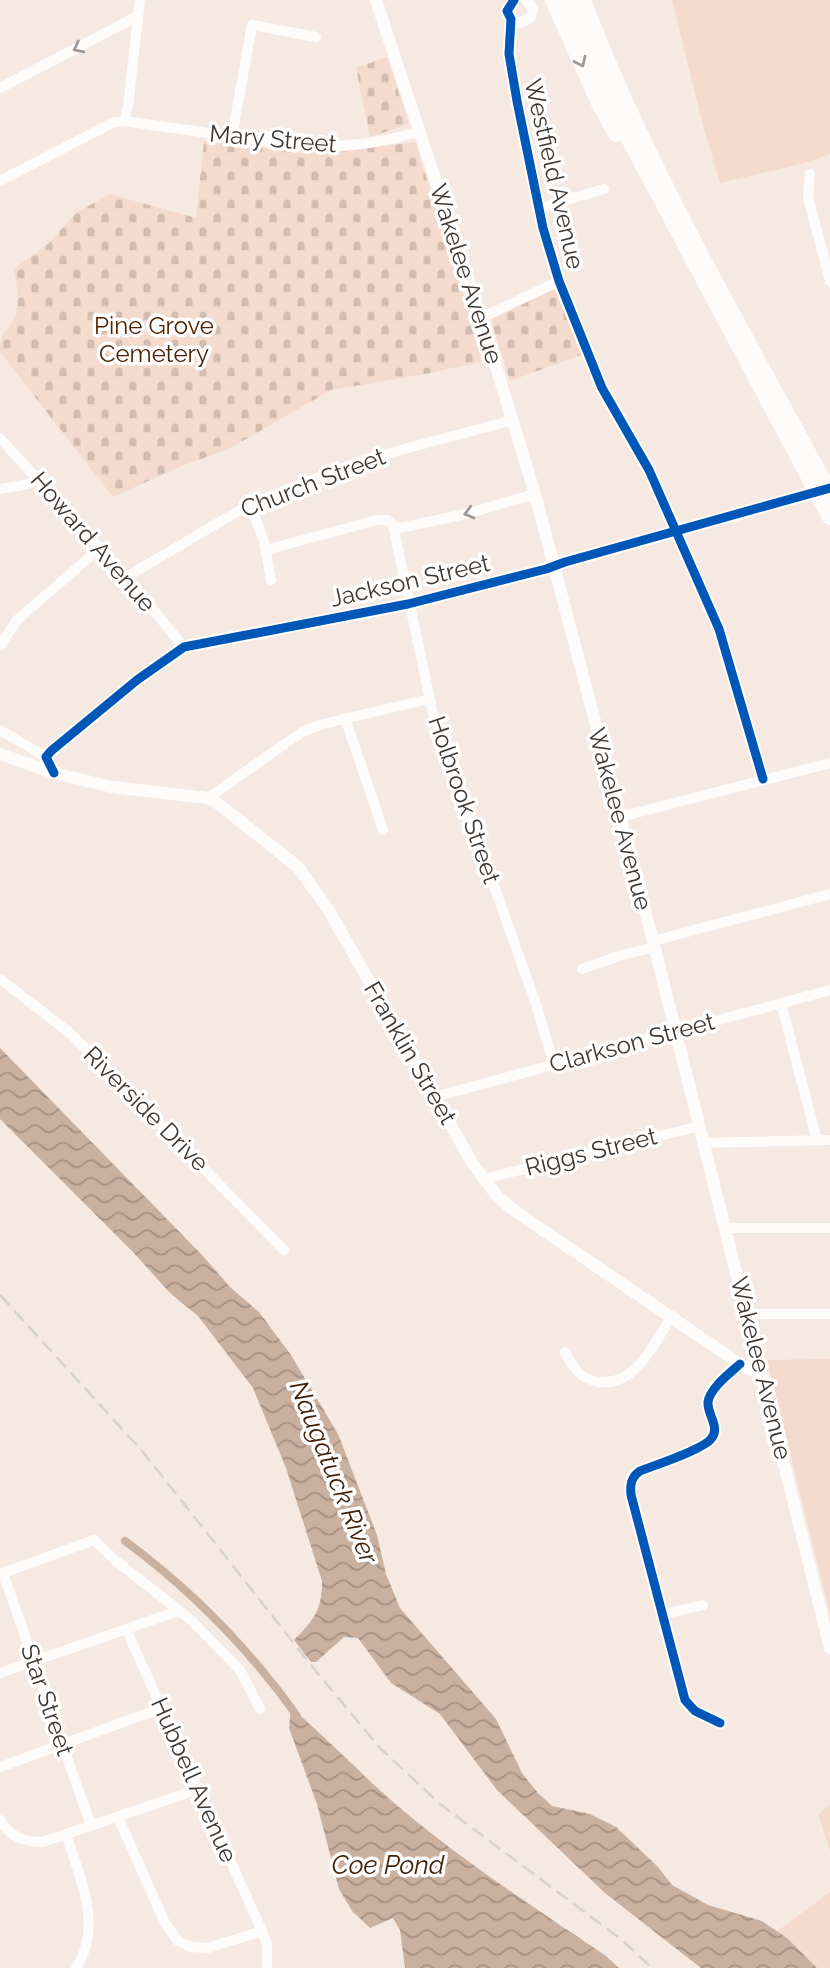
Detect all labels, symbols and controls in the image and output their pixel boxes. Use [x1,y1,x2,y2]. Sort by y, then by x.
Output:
one-way arrow [72,39,85,53]
one-way arrow [572,55,586,67]
street label: Westfield Avenue [518,76,590,272]
street label: Mary Street [208,119,338,159]
street label: Wakelee Avenue [424,180,509,367]
park label: Pine Grove Cemetery [94,311,214,368]
street label: Church Street [236,442,389,523]
street label: Howard Avenue [25,466,162,618]
one-way arrow [463,505,475,519]
street label: Jackson Street [327,548,492,613]
street label: Holbrook Street [422,712,507,887]
street label: Wakelee Avenue [582,725,659,913]
street label: Franklin Street [358,976,463,1129]
street label: Clarkson Street [546,1007,718,1078]
street label: Riverside Drive [78,1040,215,1177]
street label: Riggs Street [522,1121,660,1182]
street label: Wakelee Avenue [725,1273,798,1462]
water label: Naugatuck River [284,1376,385,1569]
street label: Star Street [15,1640,80,1759]
street label: Hubbell Avenue [145,1693,244,1867]
water label: Coe Pond [332,1850,445,1880]

